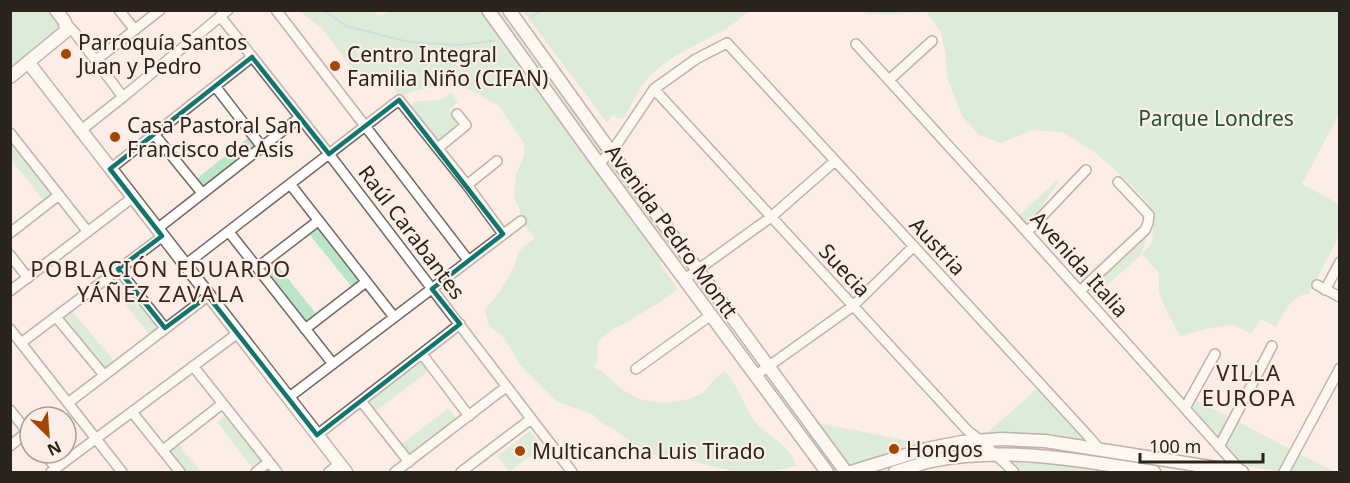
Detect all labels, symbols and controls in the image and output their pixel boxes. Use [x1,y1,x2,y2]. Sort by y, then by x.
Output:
place label: Parroquía Santos Juan y Pedro [76,28,247,80]
place label: Centro Integral Familia Niño (CIFAN) [347,40,548,92]
marker: Parroquía Santos Juan y Pedro [59,47,73,61]
marker: Centro Integral Familia Niño (CIFAN) [328,59,342,73]
park label: Parque Londres [1138,104,1294,132]
place label: Casa Pastoral San Francisco de Asis [127,111,301,163]
marker: Casa Pastoral San Francisco de Asis [108,130,122,144]
street label: Avenida Pedro Montt [599,139,745,324]
street label: Raúl Carabantes [352,159,472,305]
street label: Avenida Italia [1025,205,1135,323]
street label: Austria [904,211,972,281]
street label: Suecia [813,237,877,303]
district label: POBLACIÓN EDUARDO YÁÑEZ ZAVALA [30,253,292,308]
district label: VILLA EUROPA [1202,357,1296,412]
north arrow [18,405,78,465]
scale bar [1140,426,1263,464]
text: 100 m [1149,434,1201,458]
place label: Hongos [906,435,983,463]
text: N [44,436,65,461]
place label: Multicancha Luis Tirado [532,437,765,465]
marker: Hongos [887,442,901,456]
marker: Multicancha Luis Tirado [513,444,527,458]

